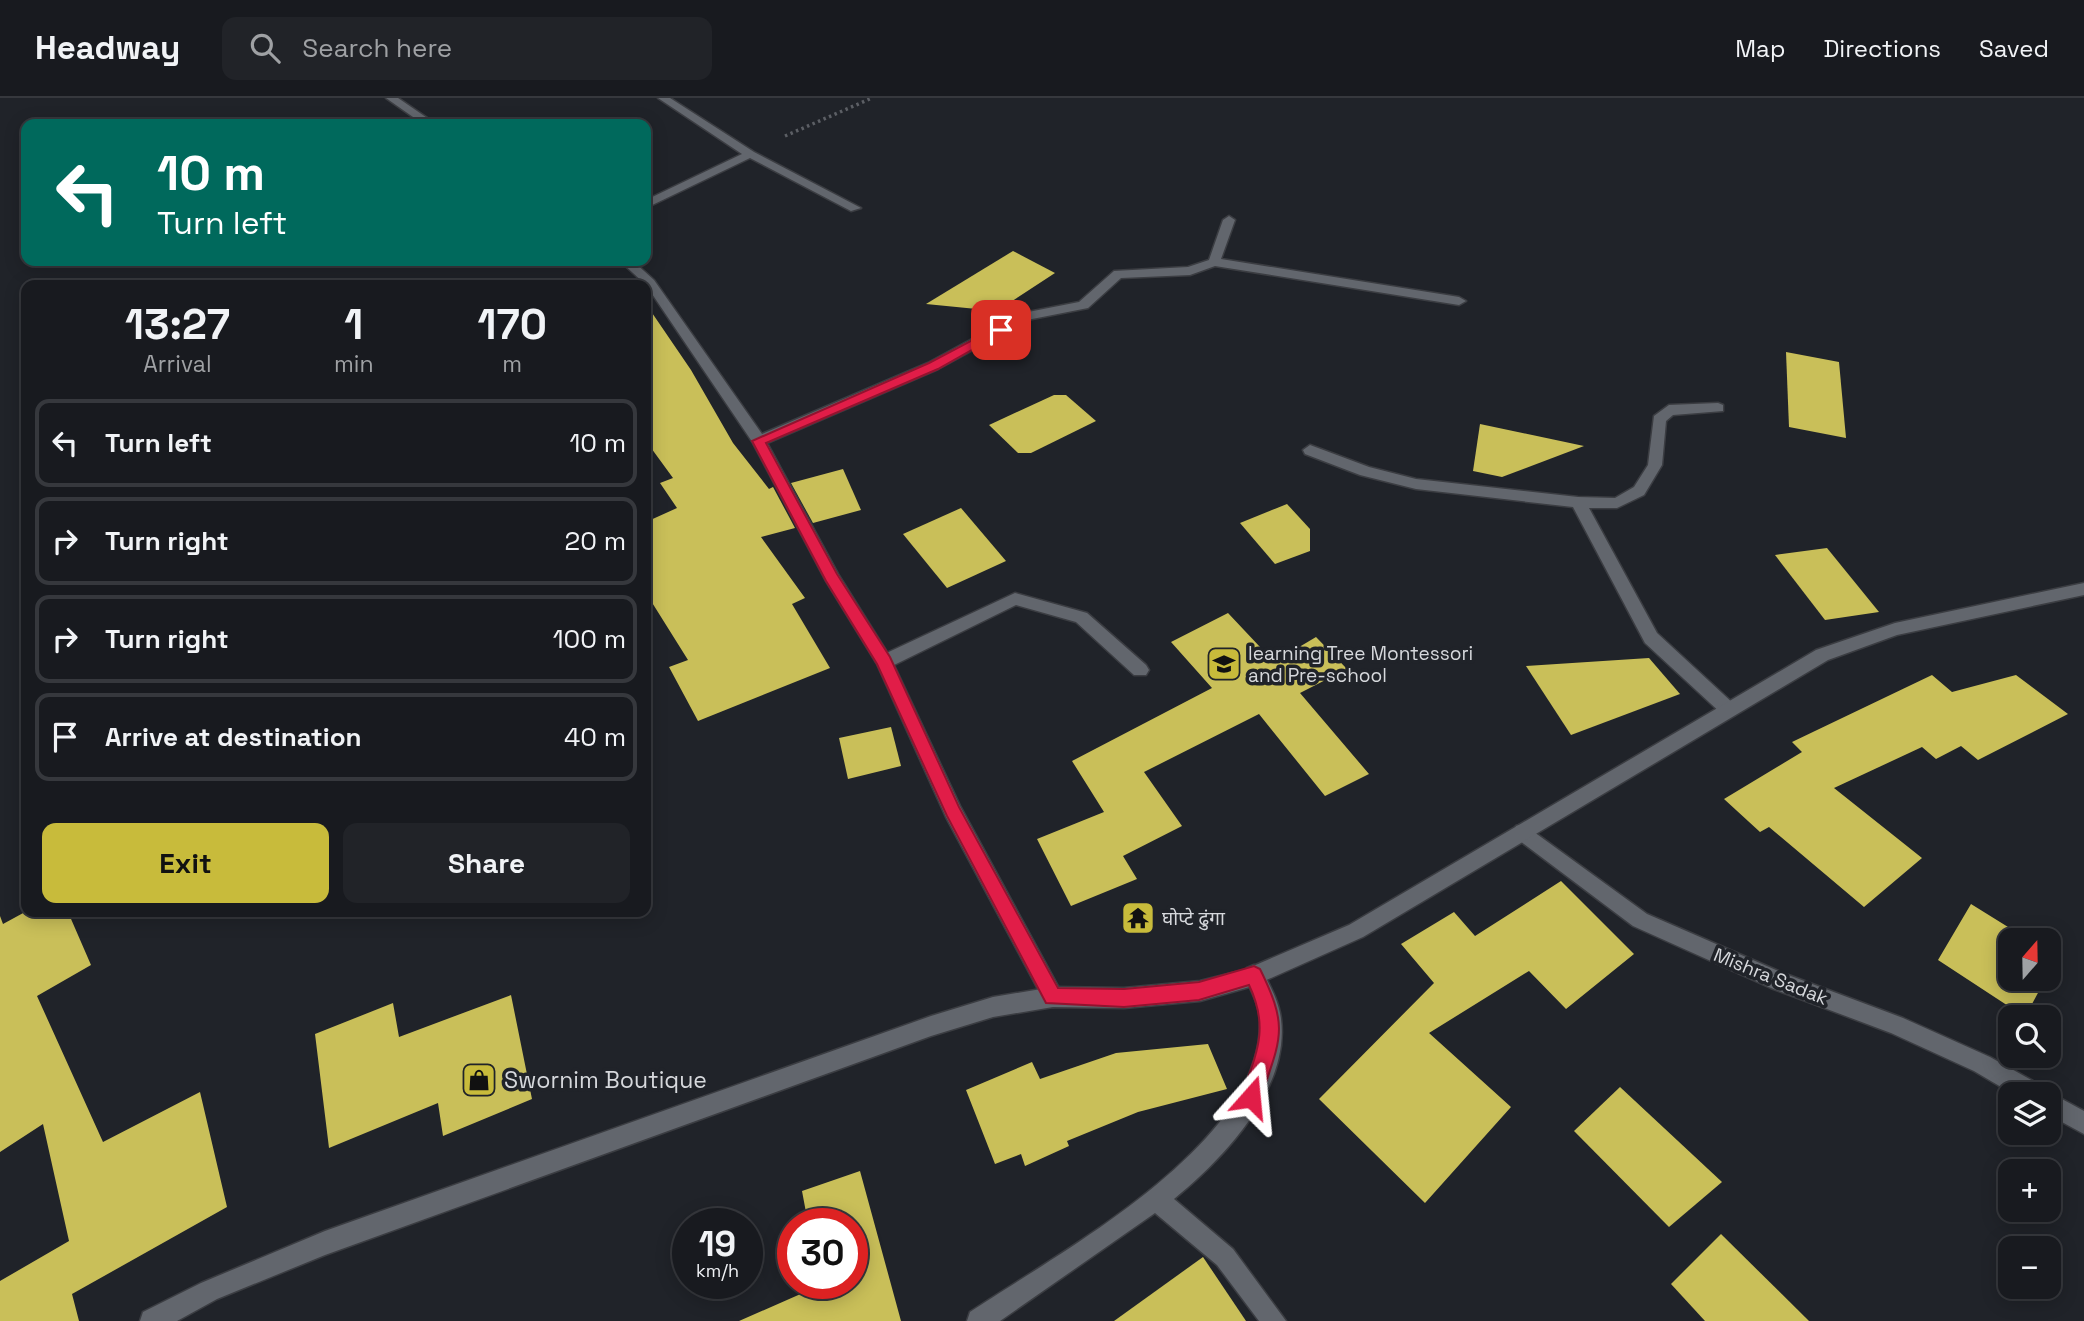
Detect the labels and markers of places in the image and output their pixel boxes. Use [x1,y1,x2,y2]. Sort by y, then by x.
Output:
pin [971,300,1031,360]
place label: learning Tree Montessori and Pre-school [1248,641,1473,688]
school or university icon: learning Tree Montessori and Pre-school [1205,645,1243,683]
temple icon: घोप्टे ढुंगा [1119,899,1157,937]
place label: घोप्टे ढुंगा [1162,906,1226,931]
shop icon: Swornim Boutique [460,1061,498,1099]
place label: Swornim Boutique [504,1065,707,1095]

